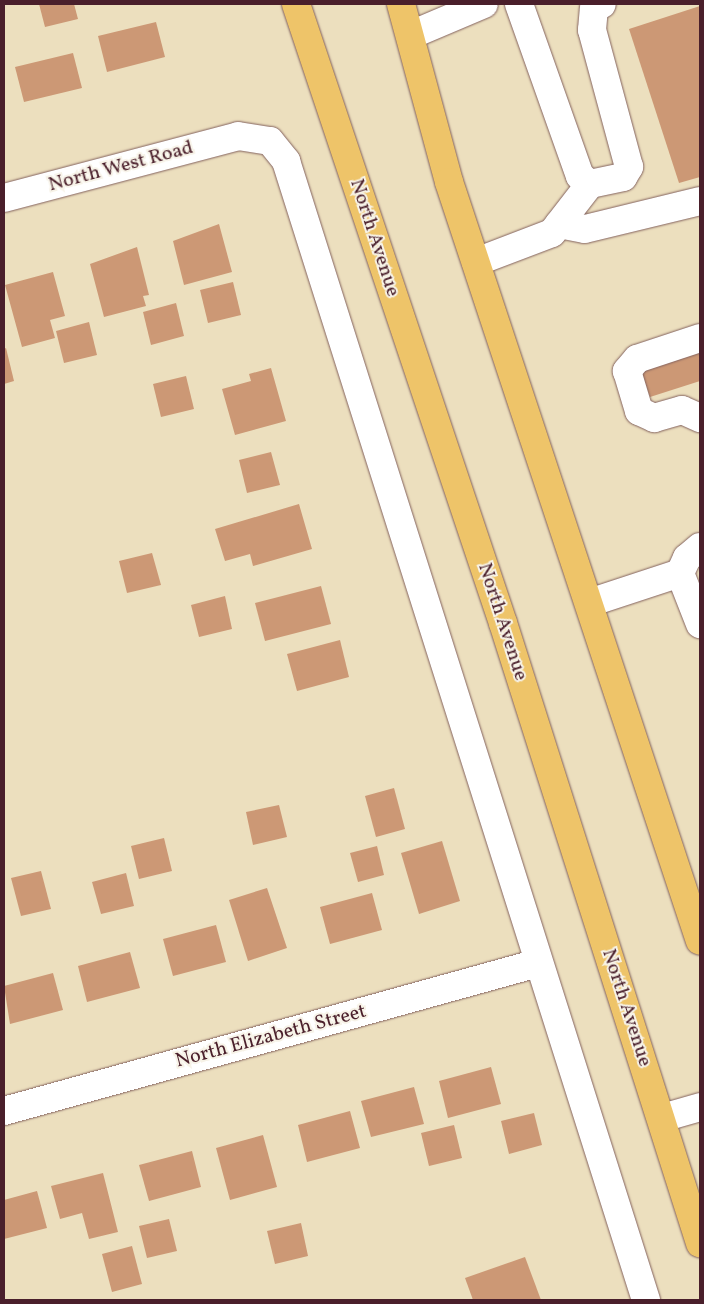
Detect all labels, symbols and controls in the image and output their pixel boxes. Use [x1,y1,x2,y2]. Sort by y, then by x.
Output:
street label: North West Road [46,136,196,198]
street label: North Avenue [344,176,404,300]
street label: North Avenue [472,560,532,684]
street label: North Avenue [596,946,656,1070]
street label: North Elizabeth Street [173,1000,369,1074]

